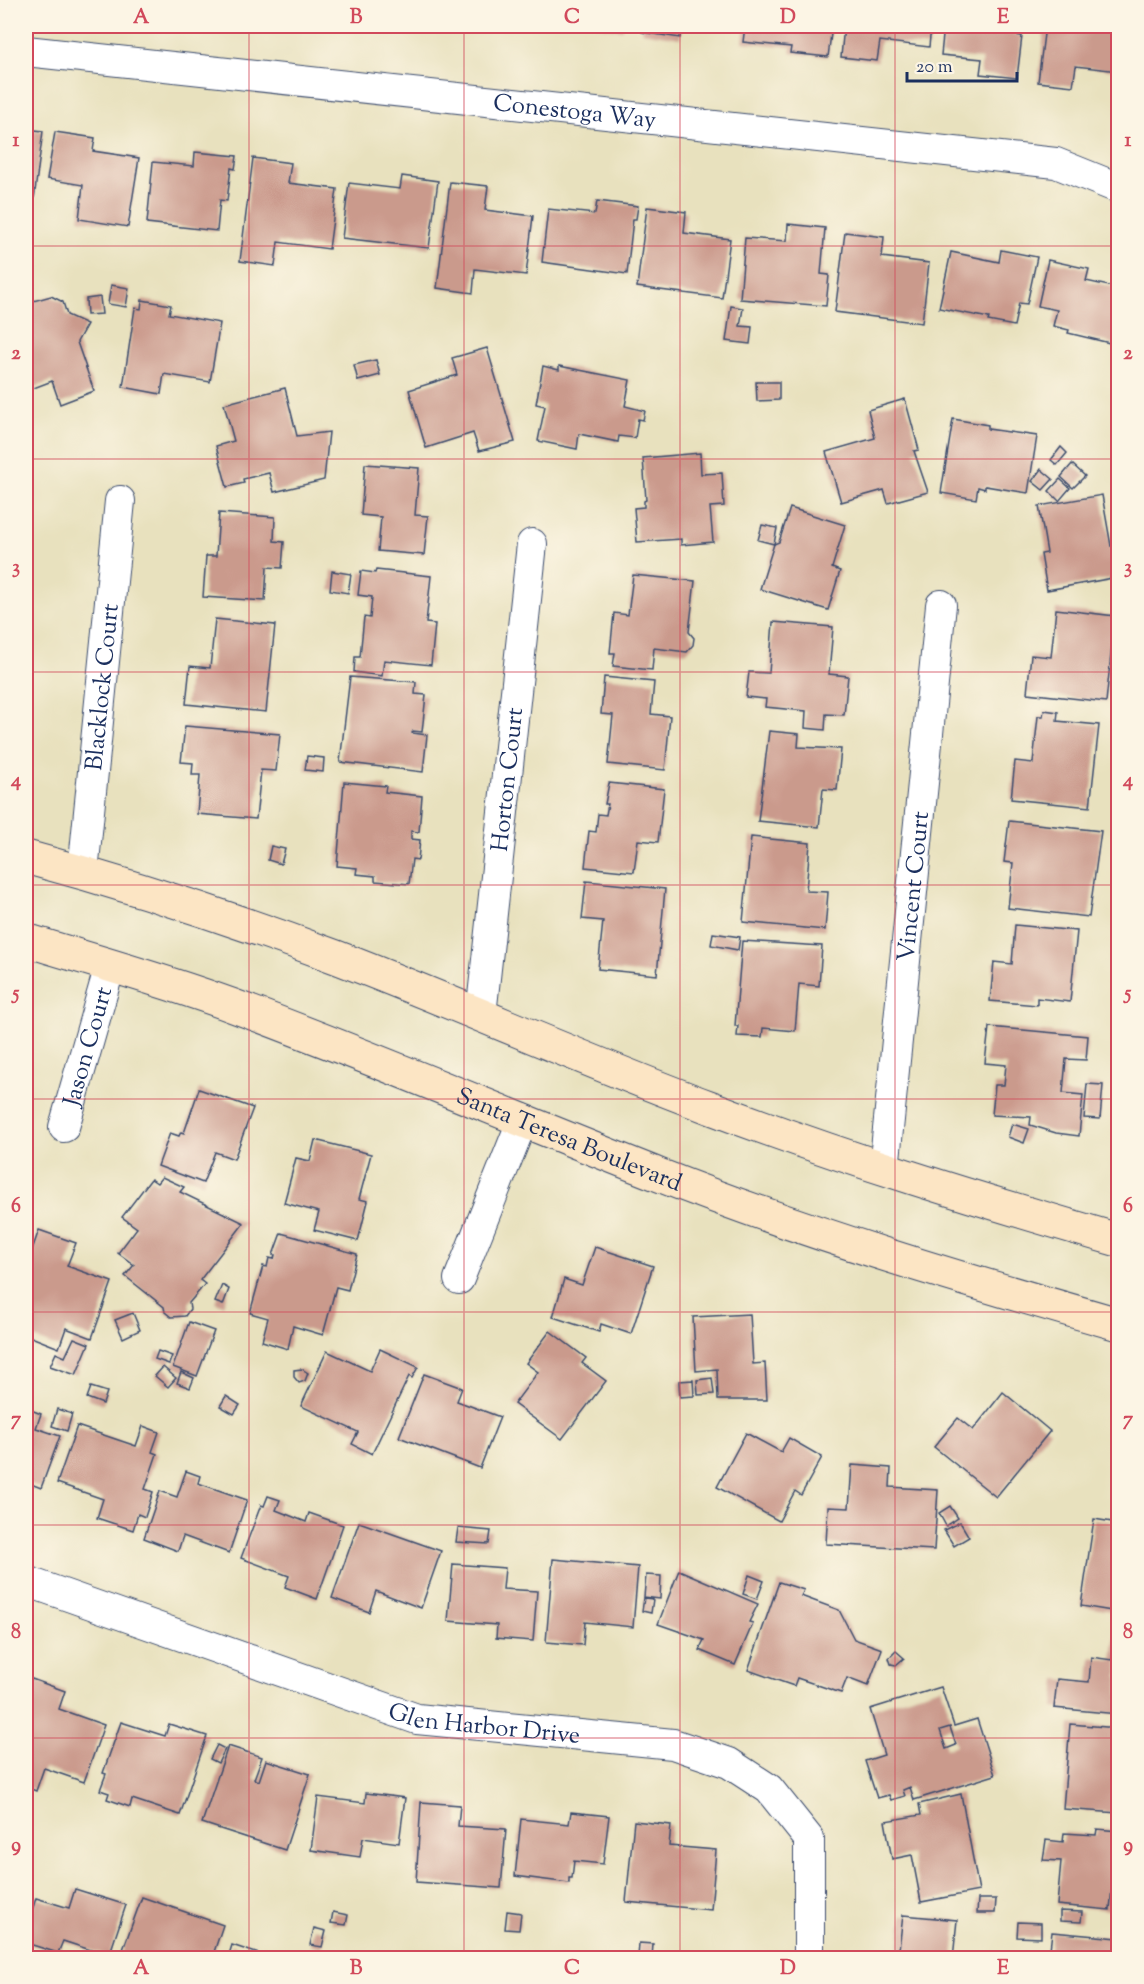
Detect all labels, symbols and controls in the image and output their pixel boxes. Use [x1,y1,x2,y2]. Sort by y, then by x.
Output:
text: A [133,4,150,33]
text: B [350,4,363,33]
text: C [564,4,580,33]
text: D [780,4,796,33]
text: E [997,4,1010,33]
scale bar [907,45,1016,83]
text: 20 m [916,55,953,81]
street label: Conestoga Way [491,87,658,138]
text: 1 [13,127,20,156]
text: 1 [1125,127,1132,156]
text: 2 [11,340,21,369]
text: 2 [1123,340,1133,369]
text: 3 [12,554,20,583]
text: 3 [1124,554,1132,583]
street label: Blacklock Court [78,602,129,772]
street label: Horton Court [484,706,533,853]
text: 4 [10,767,21,796]
text: 4 [1122,767,1133,796]
street label: Vincent Court [890,810,939,963]
text: 5 [11,980,20,1009]
text: 5 [1123,980,1132,1009]
street label: Jason Court [55,983,122,1112]
street label: Santa Teresa Boulevard [451,1080,687,1201]
text: 6 [11,1193,21,1222]
text: 6 [1123,1193,1133,1222]
text: 7 [11,1406,22,1435]
text: 7 [1123,1406,1134,1435]
text: 8 [11,1619,21,1648]
text: 8 [1123,1619,1133,1648]
street label: Glen Harbor Drive [383,1695,582,1754]
text: 9 [11,1832,21,1861]
text: 9 [1123,1832,1133,1861]
text: A [133,1955,150,1984]
text: B [350,1955,363,1984]
text: C [564,1955,580,1984]
text: D [780,1955,796,1984]
text: E [997,1955,1010,1984]

